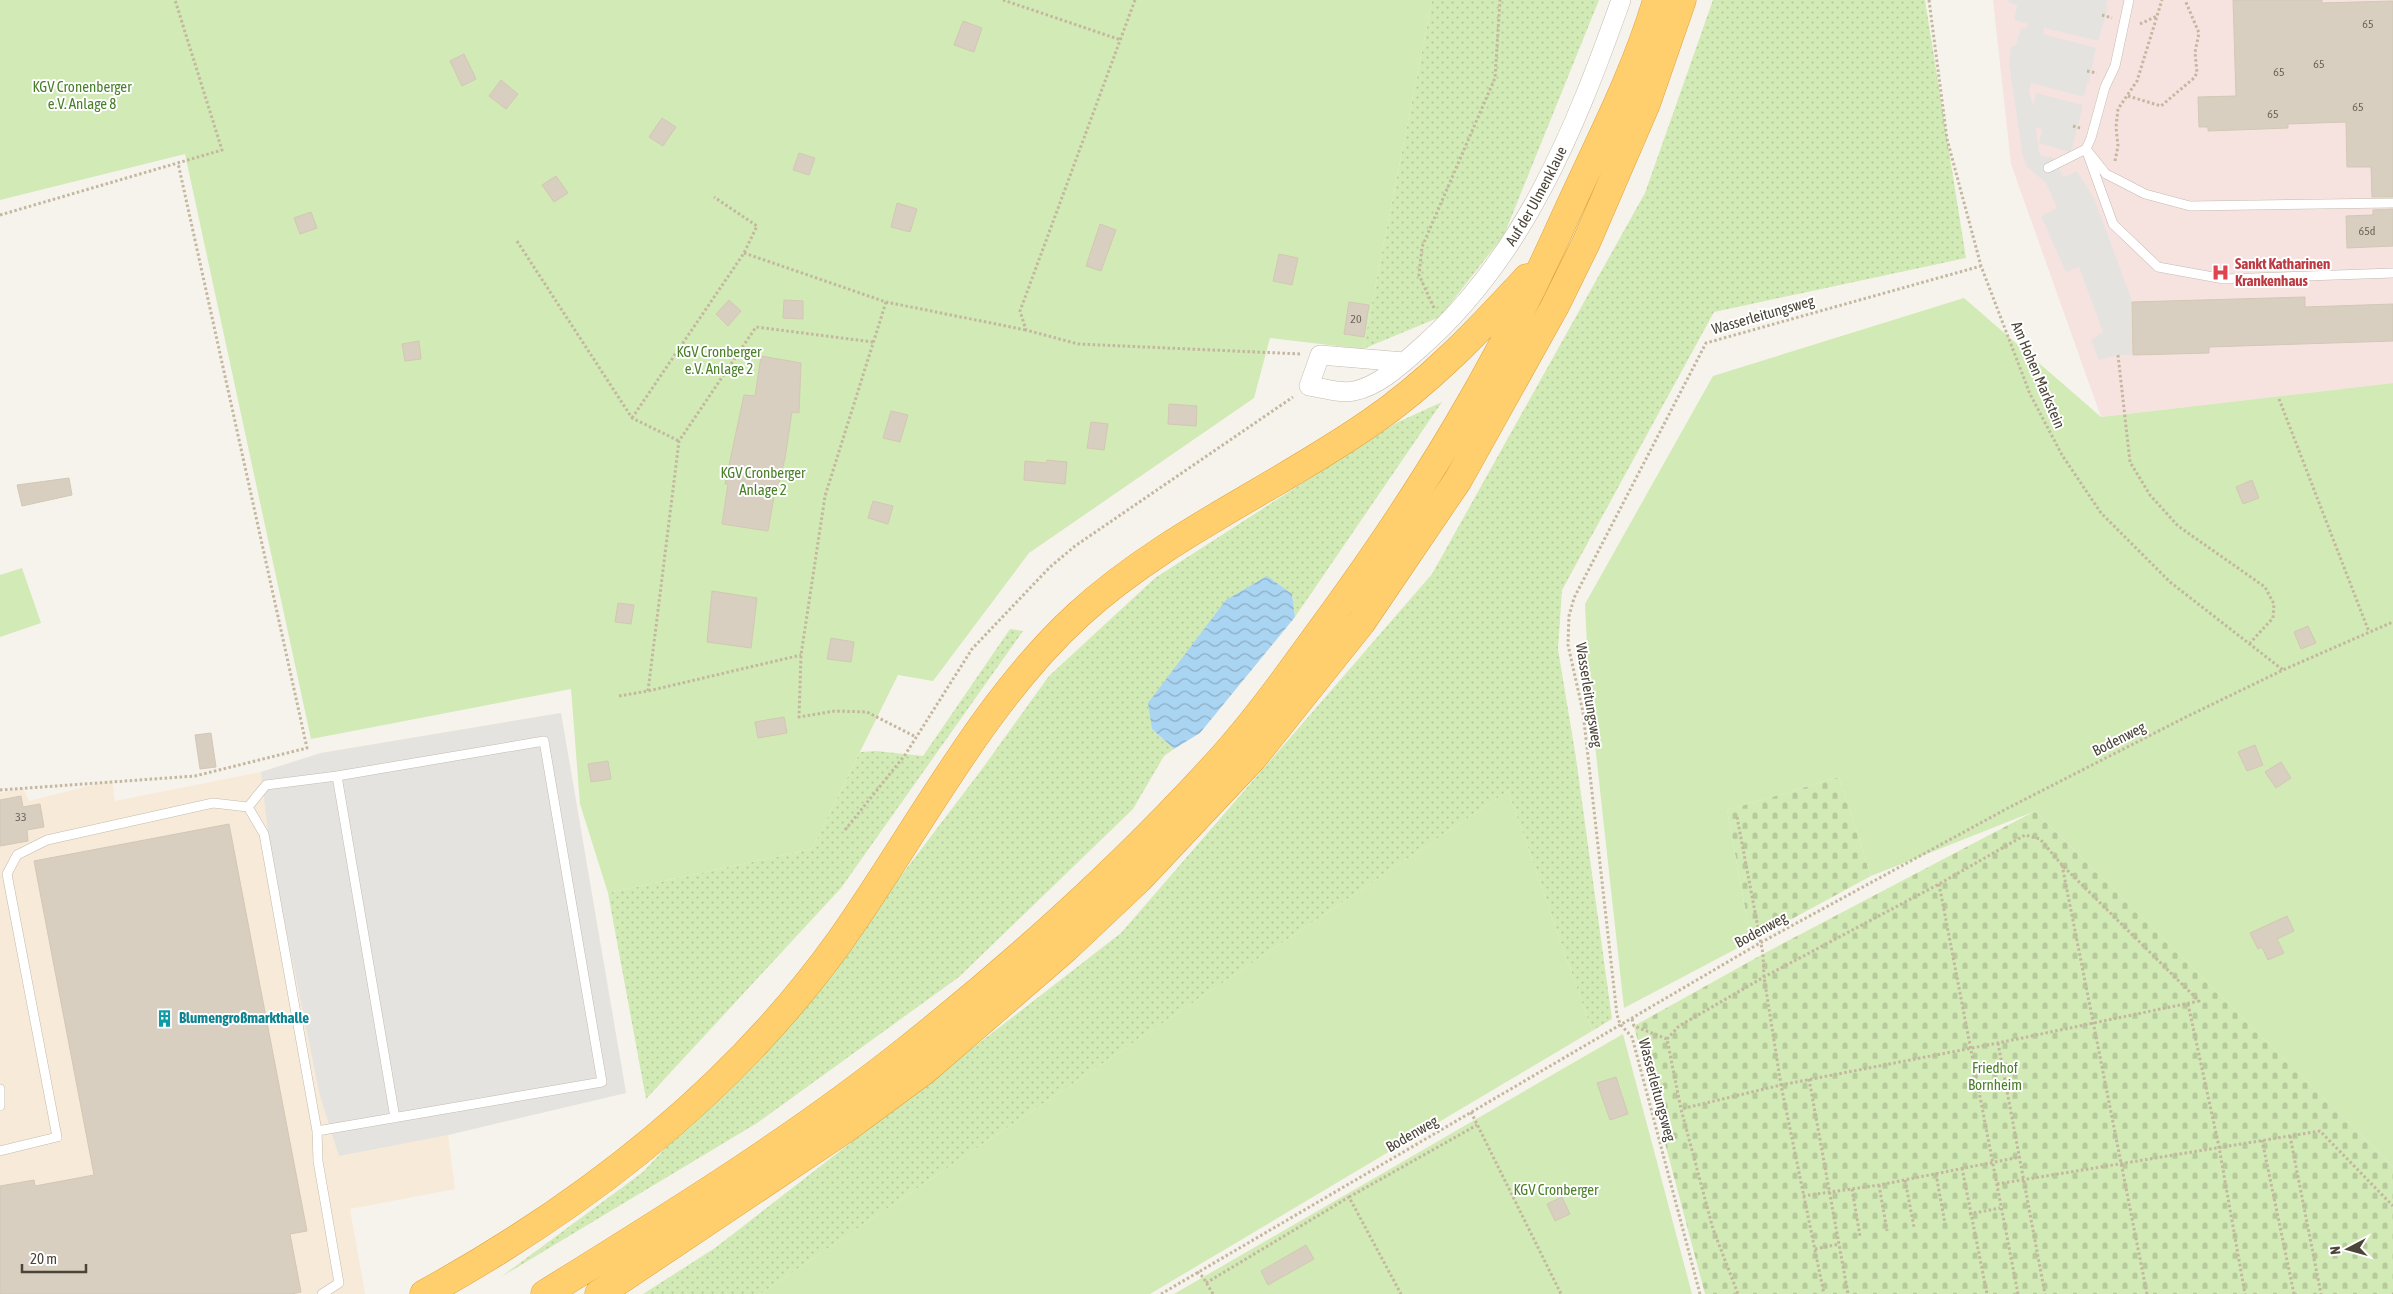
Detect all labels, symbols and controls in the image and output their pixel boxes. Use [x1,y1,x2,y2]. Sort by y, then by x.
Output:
house number: 65 [2362,17,2374,31]
house number: 65 [2313,57,2325,71]
house number: 65 [2273,65,2285,79]
park label: KGV Cronenberger e.V. Anlage 8 [32,78,132,112]
house number: 65 [2352,100,2364,114]
house number: 65 [2267,107,2279,121]
street label: Auf der Ulmenklaue [1502,143,1570,249]
house number: 65d [2359,224,2375,238]
place label: Sankt Katharinen Krankenhaus [2235,255,2330,289]
hospital icon: Sankt Katharinen Krankenhaus [2211,263,2231,283]
street label: Wasserleitungsweg [1710,292,1817,337]
house number: 20 [1350,312,1362,326]
street label: Am Hohen Markstein [2008,319,2069,431]
park label: KGV Cronberger e.V. Anlage 2 [676,343,762,377]
park label: KGV Cronberger Anlage 2 [720,464,806,498]
street label: Wasserleitungsweg [1573,641,1606,749]
street label: Bodenweg [2089,718,2149,759]
house number: 33 [15,810,27,824]
street label: Bodenweg [1732,908,1790,951]
building icon: Blumengroßmarkthalle [155,1008,175,1028]
place label: Blumengroßmarkthalle [179,1009,309,1026]
street label: Wasserleitungsweg [1636,1036,1680,1144]
park label: Friedhof Bornheim [1968,1059,2022,1093]
street label: Bodenweg [1383,1112,1441,1155]
park label: KGV Cronberger [1513,1181,1599,1198]
north arrow [2323,1224,2373,1274]
scale bar [22,1242,86,1274]
text: N [2327,1245,2343,1255]
text: 20 m [30,1250,57,1267]

